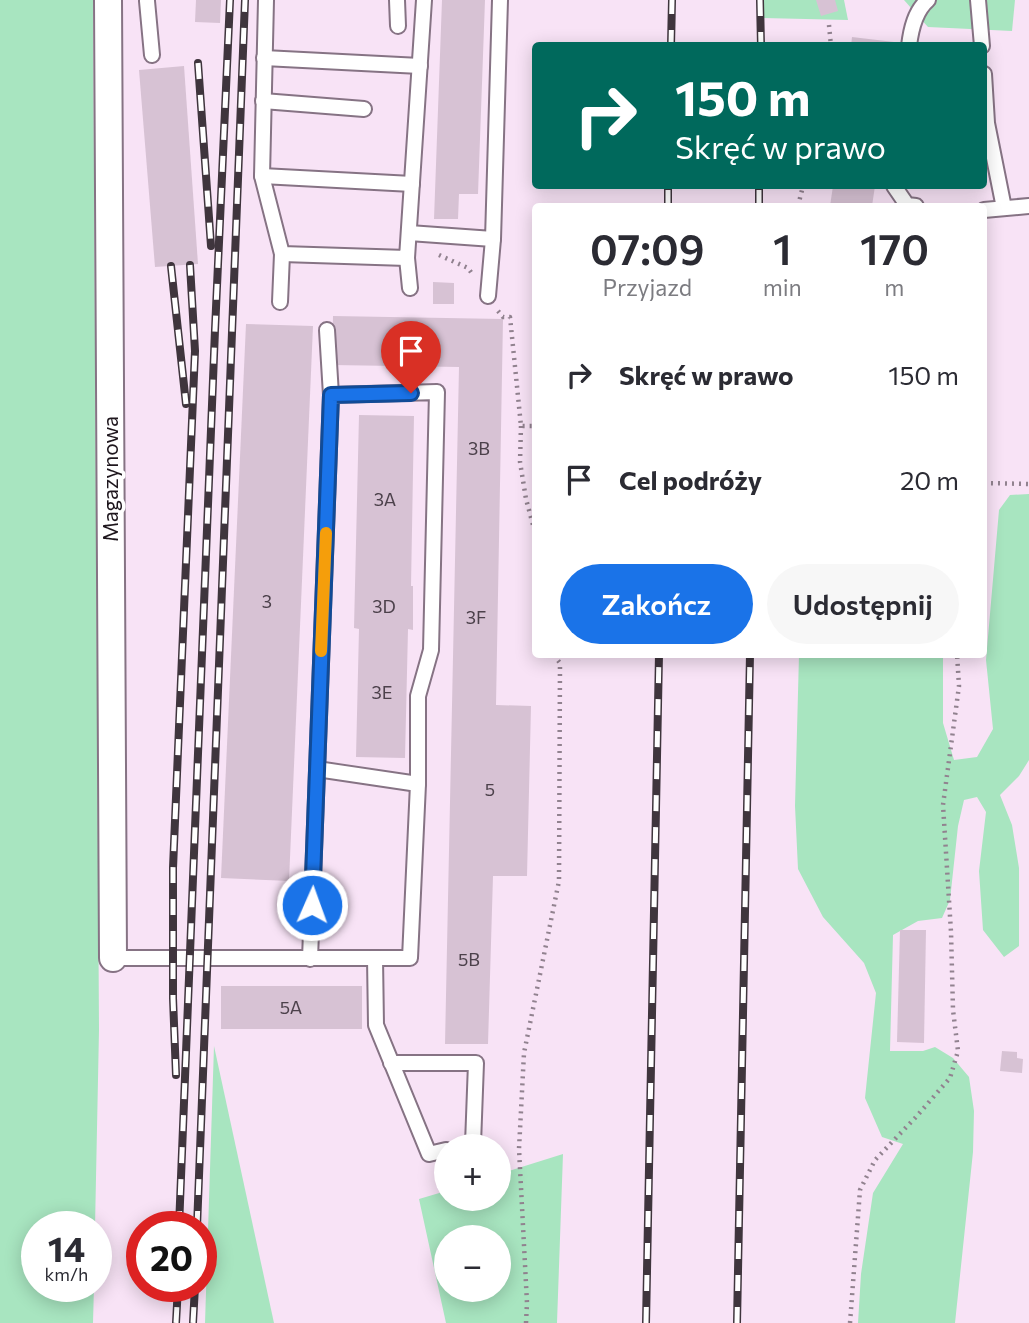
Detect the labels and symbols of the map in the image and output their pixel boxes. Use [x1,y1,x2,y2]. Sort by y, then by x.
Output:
pin [381,321,441,393]
street label: Magazynowa [97,416,122,542]
house number: 3B [468,437,490,459]
house number: 3A [374,488,396,510]
house number: 3 [262,590,272,612]
house number: 3D [372,595,396,617]
house number: 3F [466,606,486,628]
house number: 3E [372,681,392,703]
house number: 5 [485,778,495,800]
position arrow [275,868,349,942]
house number: 5B [458,948,480,970]
house number: 5A [280,996,302,1018]
speed limit sign: 20 [126,1211,217,1302]

